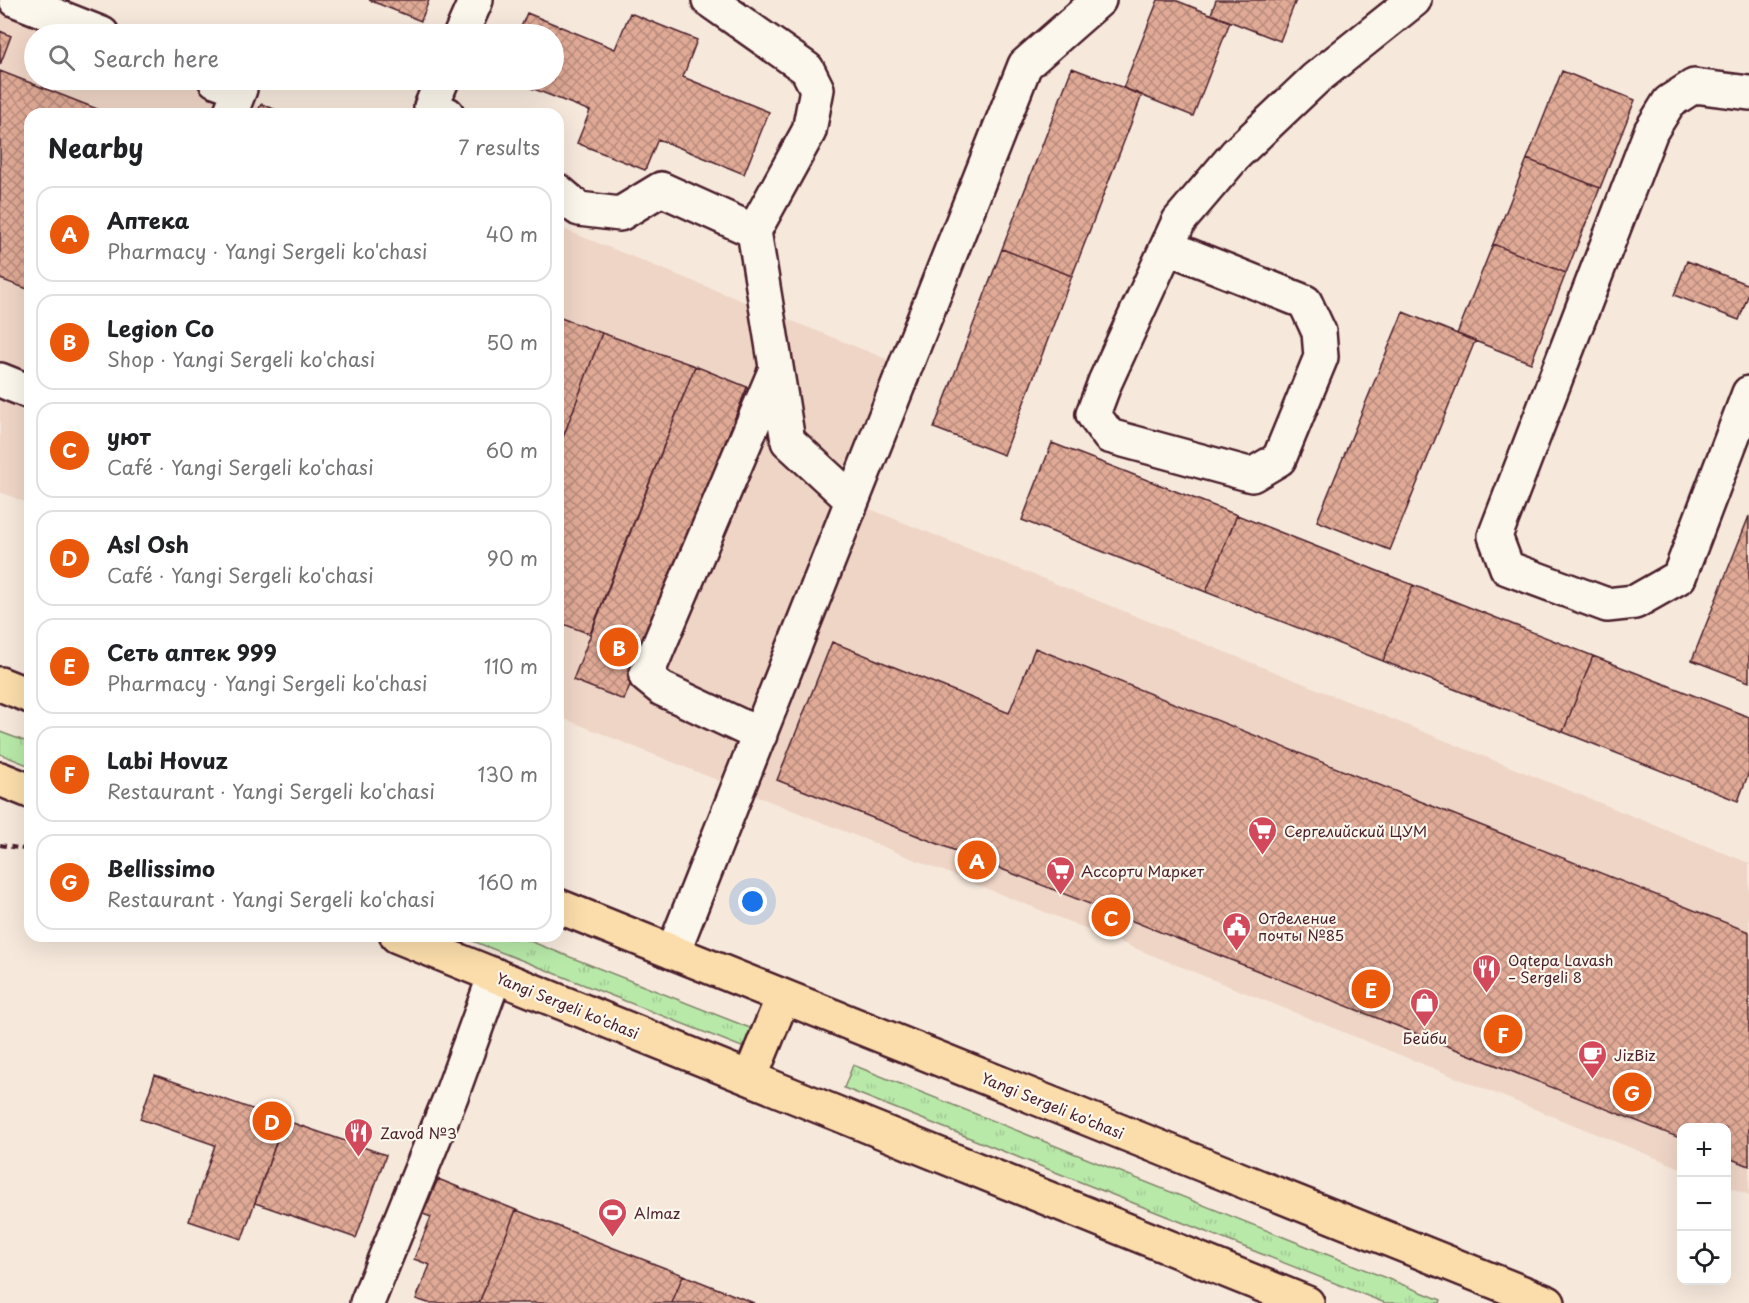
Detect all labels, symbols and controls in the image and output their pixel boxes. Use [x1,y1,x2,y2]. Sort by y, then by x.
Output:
search box [24,24,564,90]
icon: search [45,41,78,74]
text: Search here [93,41,219,74]
text: Nearby [48,128,143,167]
text: 7 results [458,132,540,162]
text: Аптека [107,203,189,236]
text: A [62,219,77,249]
text: 40 m [486,219,538,249]
text: Pharmacy · Yangi Sergeli ko'chasi [107,236,428,266]
text: Legion Co [107,311,214,344]
text: B [63,327,76,357]
text: 50 m [486,327,538,357]
text: Shop · Yangi Sergeli ko'chasi [107,344,375,374]
text: уют [107,419,151,452]
text: C [62,435,77,465]
text: 60 m [486,435,538,465]
text: Café · Yangi Sergeli ko'chasi [107,452,374,482]
text: Asl Osh [107,527,189,560]
text: D [62,543,77,573]
text: 90 m [487,543,538,573]
text: Café · Yangi Sergeli ko'chasi [107,560,374,590]
pin: B [600,624,638,670]
text: Сеть аптек 999 [107,635,277,668]
text: E [63,651,76,681]
text: 110 m [484,651,538,681]
text: Pharmacy · Yangi Sergeli ko'chasi [107,668,428,698]
text: Labi Hovuz [107,743,228,776]
text: F [64,759,75,789]
text: 130 m [478,759,538,789]
text: Restaurant · Yangi Sergeli ko'chasi [107,776,435,806]
supermarket icon: Сергелийский ЦУМ [1247,814,1279,856]
place label: Сергелийский ЦУМ [1284,819,1427,842]
pin: A [958,838,996,882]
text: Bellissimo [107,851,215,884]
supermarket icon: Ассорти Маркет [1044,854,1076,896]
place label: Ассорти Маркет [1081,859,1205,882]
text: G [61,867,78,897]
text: 160 m [478,867,538,897]
text: Restaurant · Yangi Sergeli ko'chasi [107,884,435,914]
your location [738,887,767,916]
pin: C [1092,894,1130,940]
place label: Отделение почты №85 [1258,906,1344,946]
public building icon: Отделение почты №85 [1221,910,1253,952]
place label: Oqtepa Lavash – Sergeli 8 [1508,948,1614,988]
restaurant icon: Oqtepa Lavash – Sergeli 8 [1471,952,1503,994]
street label: Yangi Sergeli ko'chasi [493,966,643,1044]
pin: E [1352,966,1390,1012]
shop icon: Бейби [1409,986,1441,1028]
pin: F [1484,1012,1522,1056]
place label: Бейби [1403,1026,1447,1049]
cafe icon: JizBiz [1577,1038,1609,1080]
place label: JizBiz [1614,1043,1656,1066]
street label: Yangi Sergeli ko'chasi [978,1066,1128,1144]
pin: G [1612,1070,1652,1114]
pin: D [252,1098,292,1144]
restaurant icon: Zavod №3 [343,1116,375,1158]
place label: Zavod №3 [380,1121,457,1144]
map controls [1677,1123,1731,1285]
button: + [1677,1123,1731,1177]
button: − [1677,1177,1731,1231]
sports icon: Almaz [597,1196,629,1238]
place label: Almaz [634,1201,680,1224]
button: locate [1677,1231,1731,1285]

